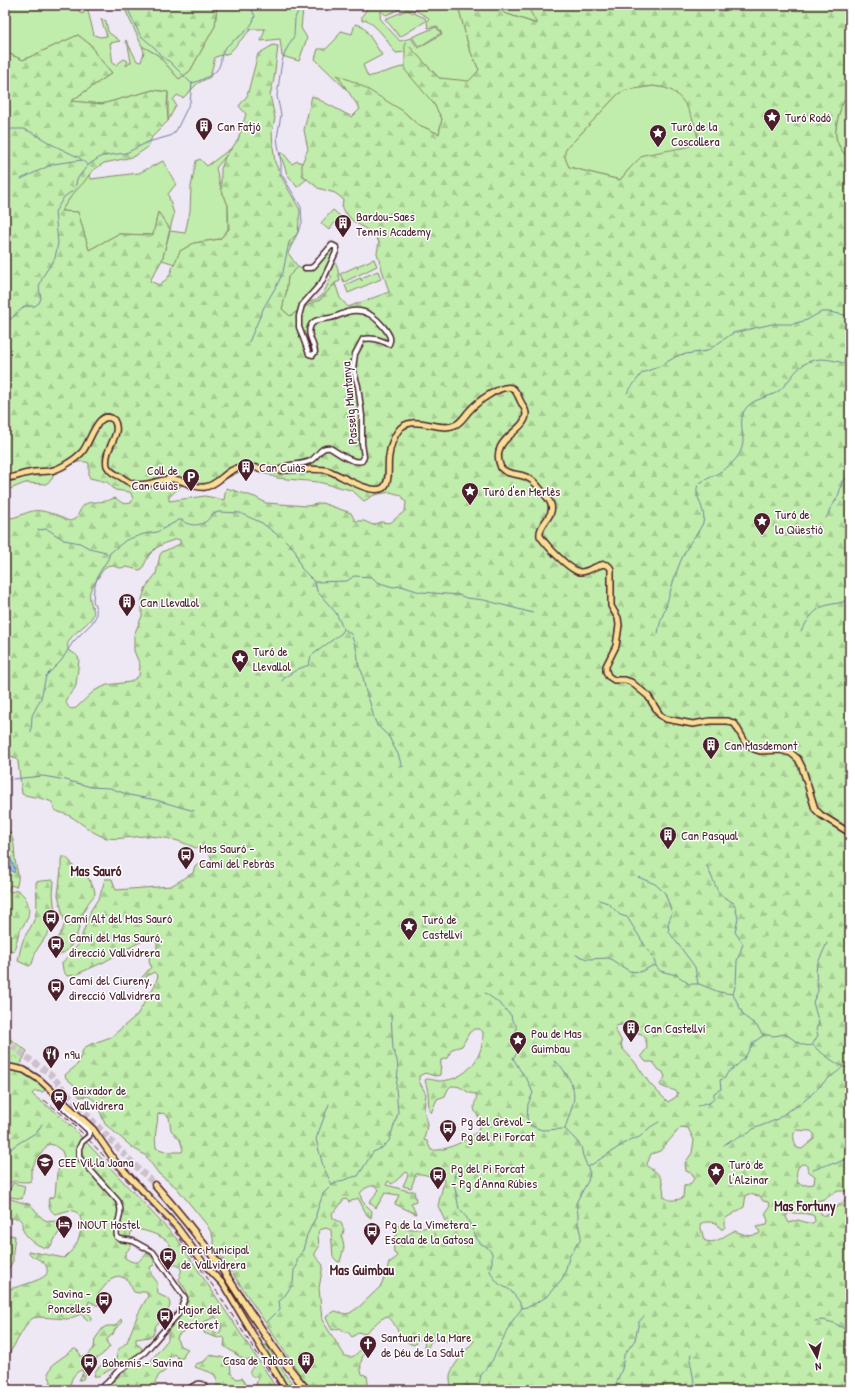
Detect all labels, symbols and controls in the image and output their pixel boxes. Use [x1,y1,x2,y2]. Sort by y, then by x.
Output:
place icon: Turó Rodó [762,107,782,132]
place label: Turó Rodó [785,108,831,126]
building icon: Can Fatjó [194,116,214,141]
place label: Can Fatjó [217,117,261,135]
place label: Turó de la Coscollera [671,117,720,150]
place icon: Turó de la Coscollera [648,123,668,148]
place label: Bardou-Saes Tennis Academy [356,207,431,240]
building icon: Bardou-Saes Tennis Academy [333,213,353,238]
street label: Passeig Muntanya [336,361,362,445]
building icon: Can Cuiàs [236,457,256,482]
place label: Can Cuiàs [259,458,305,476]
place label: Coll de Can Cuiàs [132,461,178,494]
parking icon: Coll de Can Cuiàs [181,467,201,492]
place icon: Turó d'en Merlès [460,481,480,506]
place label: Turó d'en Merlès [483,482,560,500]
place label: Turó de la Qüestió [775,505,823,538]
place icon: Turó de la Qüestió [752,511,772,536]
building icon: Can Llevallol [117,592,137,617]
place label: Can Llevallol [140,593,200,611]
place label: Turó de Llevallol [253,642,292,675]
place icon: Turó de Llevallol [230,648,250,673]
building icon: Can Masdemont [701,735,721,760]
place label: Can Masdemont [724,736,798,754]
building icon: Can Pasqual [658,825,678,850]
place label: Can Pasqual [681,826,739,844]
place label: Mas Sauró - Camí del Pebràs [199,839,275,872]
bus stop icon: Mas Sauró - Camí del Pebràs [176,845,196,870]
district label: Mas Sauró [71,861,122,880]
bus stop icon: Camí Alt del Mas Sauró [41,908,61,933]
place label: Camí Alt del Mas Sauró [64,909,172,927]
place label: Turó de Castellví [422,910,463,943]
place icon: Turó de Castellví [399,916,419,941]
place label: Camí del Mas Sauró, direcció Vallvidrera [69,928,163,961]
bus stop icon: Camí del Mas Sauró, direcció Vallvidrera [46,934,66,959]
place label: Camí del Ciureny, direcció Vallvidrera [69,971,160,1004]
bus stop icon: Camí del Ciureny, direcció Vallvidrera [46,977,66,1002]
building icon: Can Castellví [621,1018,641,1043]
place label: Can Castellví [644,1019,706,1037]
place label: Pou de Mas Guimbau [531,1024,582,1057]
place icon: Pou de Mas Guimbau [508,1030,528,1055]
restaurant icon: n9u [41,1044,61,1069]
place label: n9u [64,1045,80,1063]
place label: Baixador de Vallvidrera [72,1081,126,1114]
station icon: Baixador de Vallvidrera [49,1087,69,1112]
place label: Pg del Grèvol - Pg del Pi Forcat [461,1112,535,1145]
bus stop icon: Pg del Grèvol - Pg del Pi Forcat [438,1118,458,1143]
school or university icon: CEE Vil·la Joana [35,1152,55,1177]
place label: CEE Vil·la Joana [58,1153,134,1171]
place label: Turó de l'Alzinar [729,1155,769,1188]
place label: Pg del Pi Forcat - Pg d'Anna Rúbies [451,1159,537,1192]
place icon: Turó de l'Alzinar [706,1161,726,1186]
bus stop icon: Pg del Pi Forcat - Pg d'Anna Rúbies [428,1165,448,1190]
district label: Mas Fortuny [774,1196,836,1217]
hotel icon: INOUT Hostel [54,1214,74,1239]
place label: INOUT Hostel [77,1215,140,1233]
place label: Pg de la Vimetera - Escala de la Gatosa [385,1215,477,1248]
bus stop icon: Pg de la Vimetera - Escala de la Gatosa [362,1221,382,1246]
place label: Parc Municipal de Vallvidrera [181,1240,250,1273]
bus stop icon: Parc Municipal de Vallvidrera [158,1246,178,1271]
district label: Mas Guimbau [330,1260,395,1279]
place label: Savina - Poncelles [48,1284,91,1317]
bus stop icon: Savina - Poncelles [94,1290,114,1315]
place label: Major del Rectoret [178,1300,221,1333]
bus stop icon: Major del Rectoret [155,1306,175,1331]
place label: Santuari de la Mare de Déu de La Salut [381,1328,471,1361]
church icon: Santuari de la Mare de Déu de La Salut [358,1334,378,1359]
north arrow [797,1337,837,1377]
building icon: Casa de Tabasa [296,1350,316,1375]
place label: Casa de Tabasa [223,1351,293,1369]
bus stop icon: Bohemis - Savina [79,1352,99,1377]
place label: Bohemis - Savina [102,1353,183,1371]
text: N [814,1360,822,1374]

